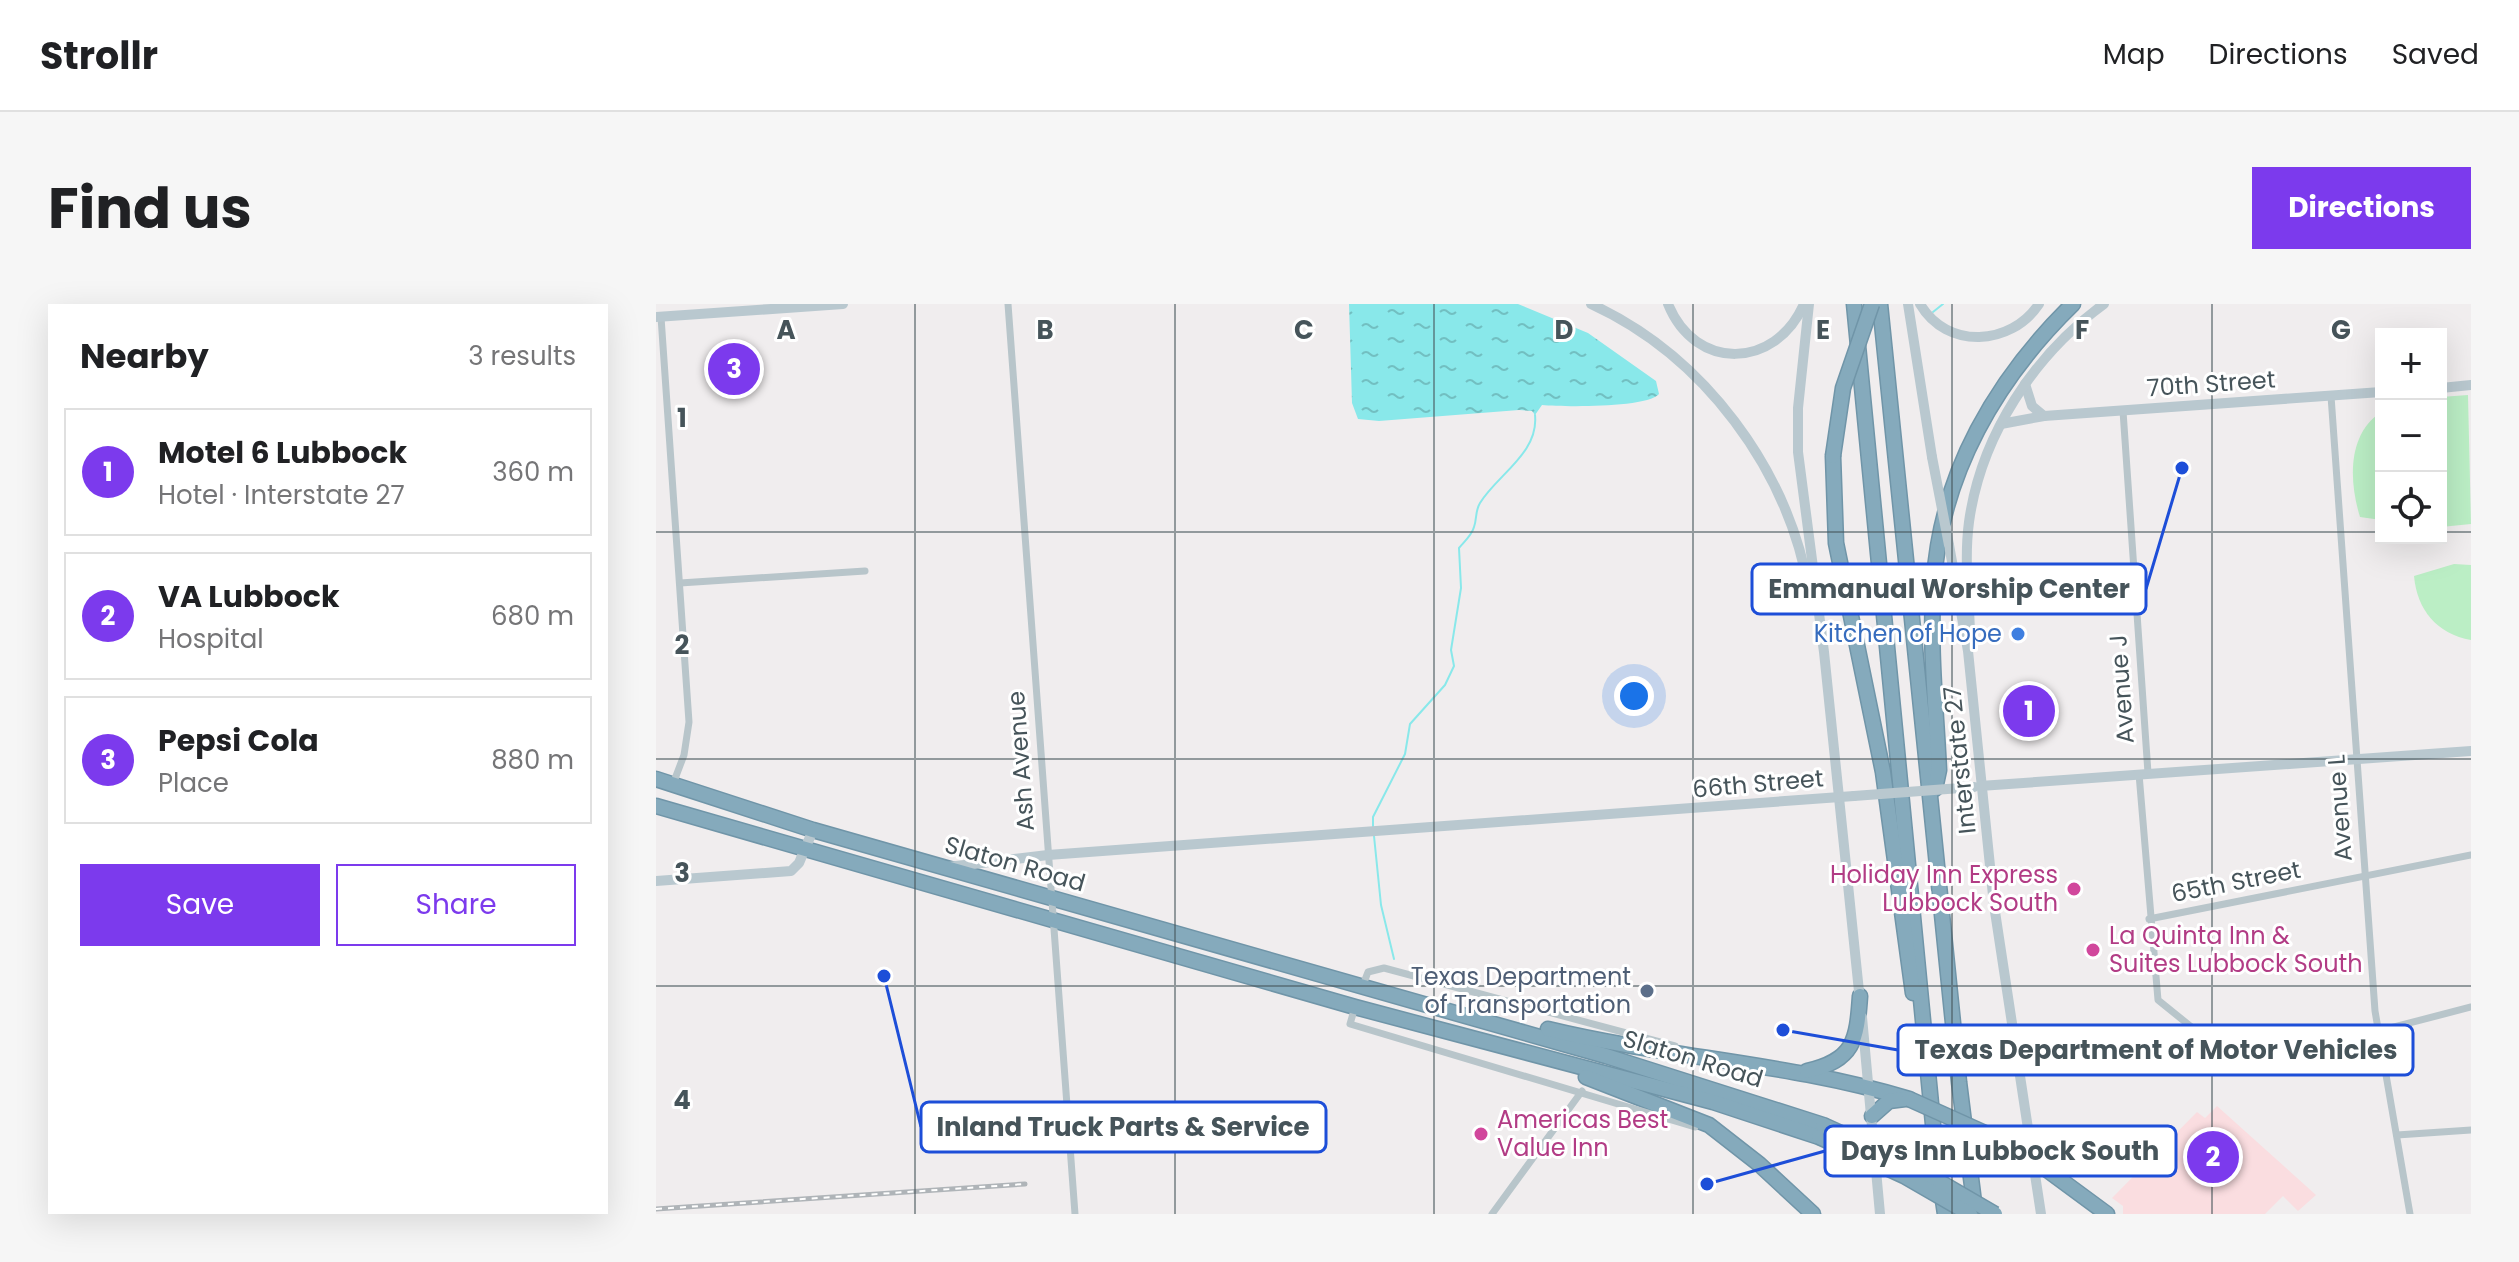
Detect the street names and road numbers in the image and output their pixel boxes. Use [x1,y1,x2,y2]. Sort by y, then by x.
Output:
street label: 70th Street [2145,363,2276,404]
street label: Avenue J [2101,633,2142,745]
street label: Interstate 27 [1935,685,1984,835]
street label: Ash Avenue [999,690,1042,832]
street label: Avenue L [2319,754,2360,863]
street label: 66th Street [1691,761,1825,806]
street label: Slaton Road [941,828,1089,899]
street label: 65th Street [2168,853,2303,910]
street label: Slaton Road [1619,1022,1767,1095]

